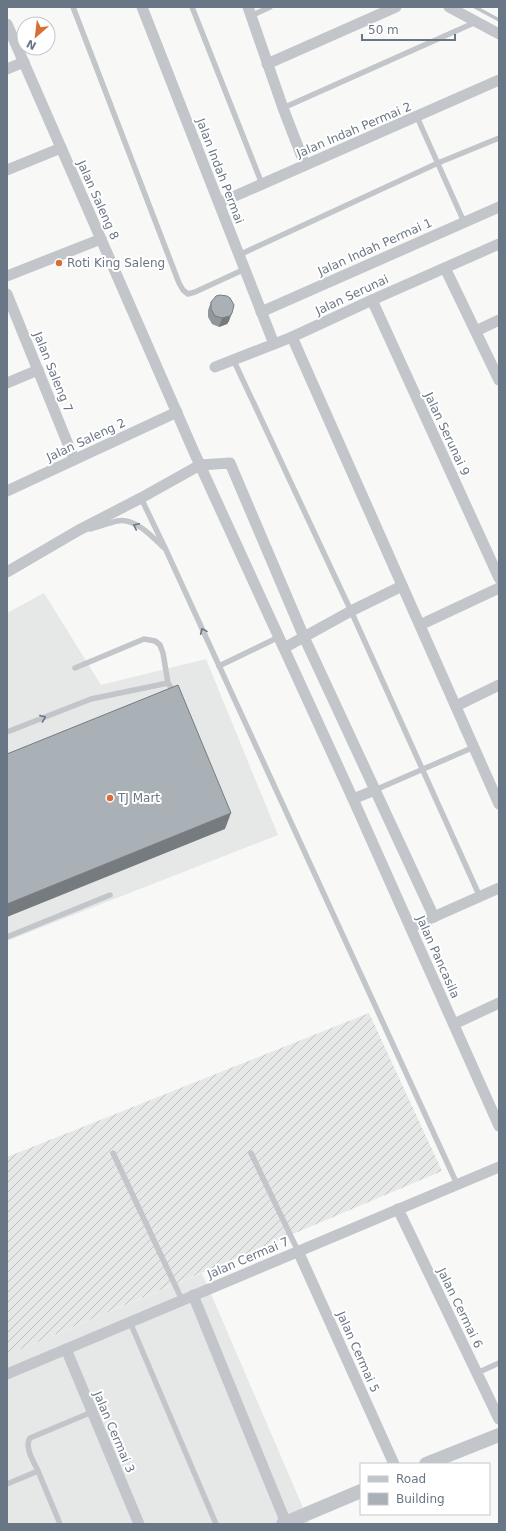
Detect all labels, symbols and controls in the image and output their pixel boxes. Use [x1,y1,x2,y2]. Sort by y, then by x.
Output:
north arrow [16,16,56,56]
scale bar [362,16,455,42]
text: 50 m [368,23,399,37]
text: N [24,36,39,52]
street label: Jalan Indah Permai 2 [294,99,413,161]
street label: Jalan Indah Permai [193,115,247,226]
street label: Jalan Saleng 8 [74,157,122,242]
street label: Jalan Indah Permai 1 [315,216,434,279]
place label: Roti King Saleng [67,256,165,270]
marker: Roti King Saleng [54,258,64,268]
street label: Jalan Serunai [312,272,391,318]
street label: Jalan Saleng 7 [30,329,75,414]
street label: Jalan Serunai 9 [421,389,472,478]
street label: Jalan Saleng 2 [43,416,128,465]
one-way arrow [133,522,140,530]
one-way arrow [200,627,208,635]
one-way arrow [40,714,47,722]
place label: TJ Mart [117,791,160,805]
marker: TJ Mart [105,793,115,803]
street label: Jalan Pancasila [413,913,462,1000]
street label: Jalan Cermai 7 [204,1234,291,1282]
street label: Jalan Cermai 6 [434,1265,485,1350]
street label: Jalan Cermai 5 [333,1308,382,1395]
street label: Jalan Cermai 3 [90,1388,138,1475]
legend [360,1463,490,1515]
text: Road [396,1472,426,1486]
text: Building [396,1492,445,1506]

